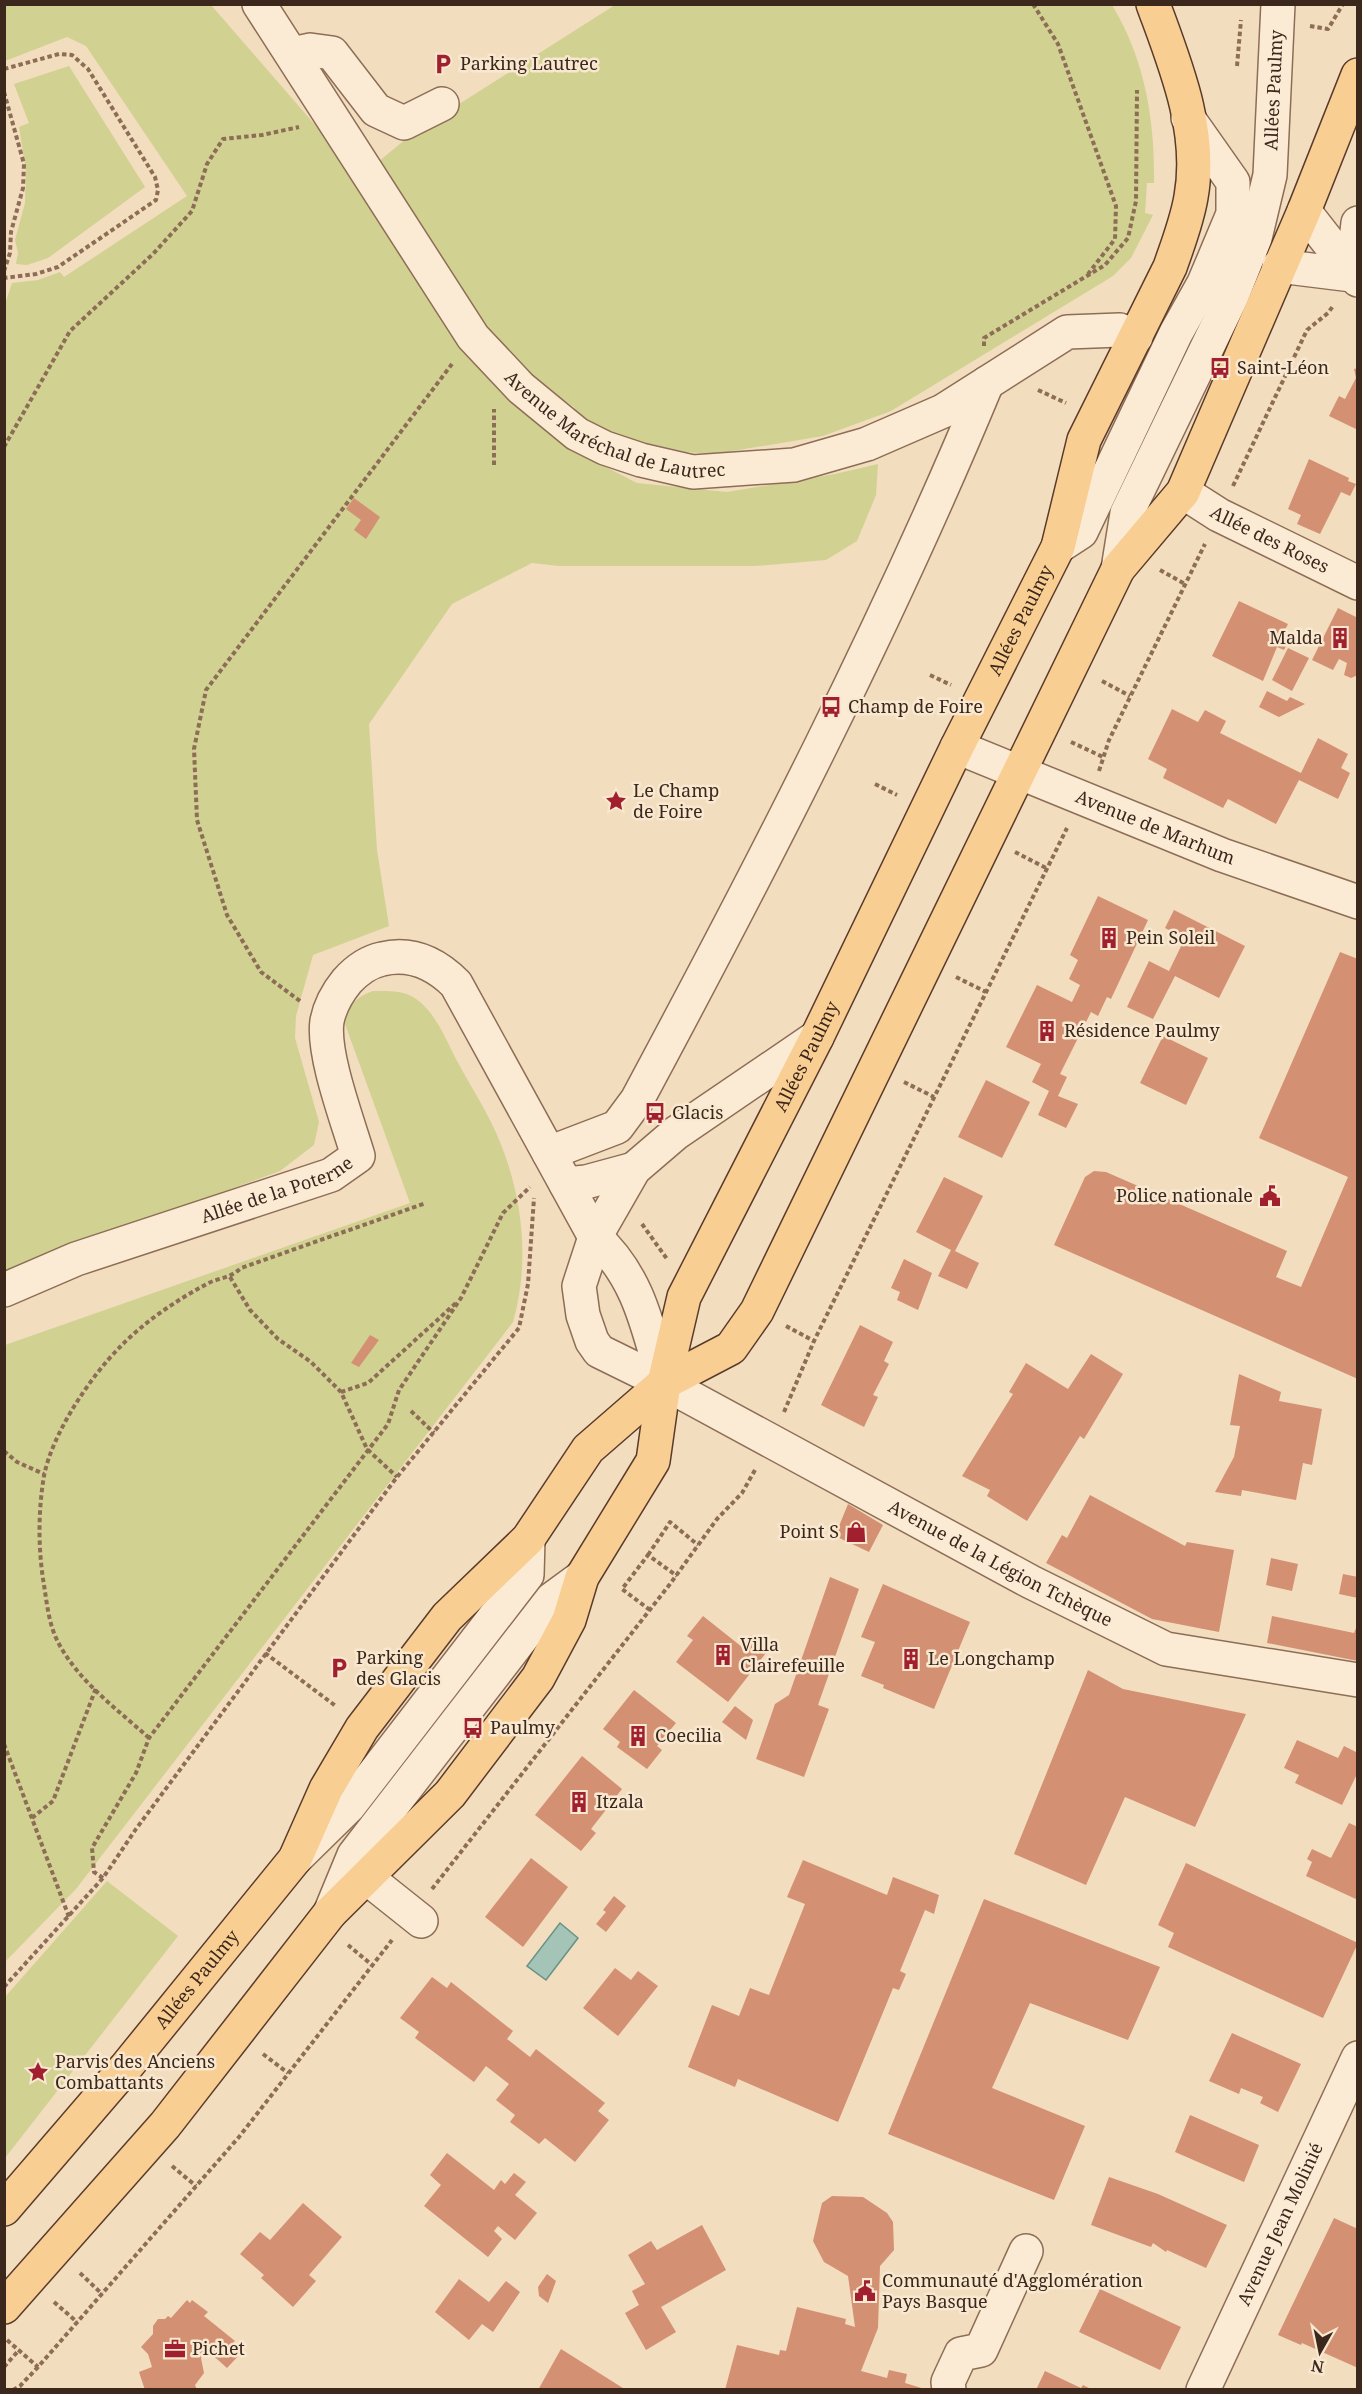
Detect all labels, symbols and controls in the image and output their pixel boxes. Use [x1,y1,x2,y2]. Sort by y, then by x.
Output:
street label: Allées Paulmy [1258,28,1288,151]
place label: Parking Lautrec [460,51,598,75]
parking icon: Parking Lautrec [431,52,455,76]
place label: Saint-Léon [1237,355,1329,379]
bus stop icon: Saint-Léon [1208,356,1232,380]
street label: Avenue Maréchal de Lautrec [500,365,726,483]
street label: Allée des Roses [1206,499,1333,578]
street label: Allées Paulmy [982,560,1058,679]
place label: Malda [1269,625,1323,649]
building icon: Malda [1328,626,1352,650]
place label: Champ de Foire [848,694,983,718]
bus stop icon: Champ de Foire [819,695,843,719]
place label: Le Champ de Foire [633,778,719,823]
street label: Avenue de Marhum [1072,784,1238,870]
place icon: Le Champ de Foire [604,789,628,813]
place label: Pein Soleil [1126,925,1216,949]
building icon: Pein Soleil [1097,926,1121,950]
street label: Allées Paulmy [768,996,844,1115]
place label: Résidence Paulmy [1064,1018,1220,1042]
building icon: Résidence Paulmy [1035,1019,1059,1043]
place label: Glacis [672,1100,723,1124]
bus stop icon: Glacis [643,1101,667,1125]
street label: Allée de la Poterne [198,1150,357,1228]
place label: Police nationale [1116,1183,1253,1207]
public building icon: Police nationale [1258,1184,1282,1208]
street label: Avenue de la Légion Tchèque [884,1494,1117,1632]
place label: Point S [780,1519,839,1543]
shop icon: Point S [844,1520,868,1544]
place label: Villa Clairefeuille [740,1632,845,1677]
building icon: Villa Clairefeuille [711,1643,735,1667]
place label: Parking des Glacis [356,1645,441,1690]
place label: Le Longchamp [928,1646,1055,1670]
building icon: Le Longchamp [899,1647,923,1671]
parking icon: Parking des Glacis [327,1656,351,1680]
place label: Paulmy [490,1715,556,1739]
bus stop icon: Paulmy [461,1716,485,1740]
place label: Coecilia [655,1723,722,1747]
building icon: Coecilia [626,1724,650,1748]
place label: Itzala [596,1789,644,1813]
building icon: Itzala [567,1790,591,1814]
street label: Allées Paulmy [149,1924,244,2033]
place label: Parvis des Anciens Combattants [55,2049,215,2094]
place icon: Parvis des Anciens Combattants [26,2060,50,2084]
street label: Avenue Jean Molinié [1231,2138,1328,2309]
place label: Communauté d'Agglomération Pays Basque [882,2268,1143,2313]
public building icon: Communauté d'Agglomération Pays Basque [853,2279,877,2303]
north arrow [1290,2322,1350,2382]
place label: Pichet [192,2336,245,2360]
office icon: Pichet [163,2337,187,2361]
text: N [1309,2355,1326,2379]

